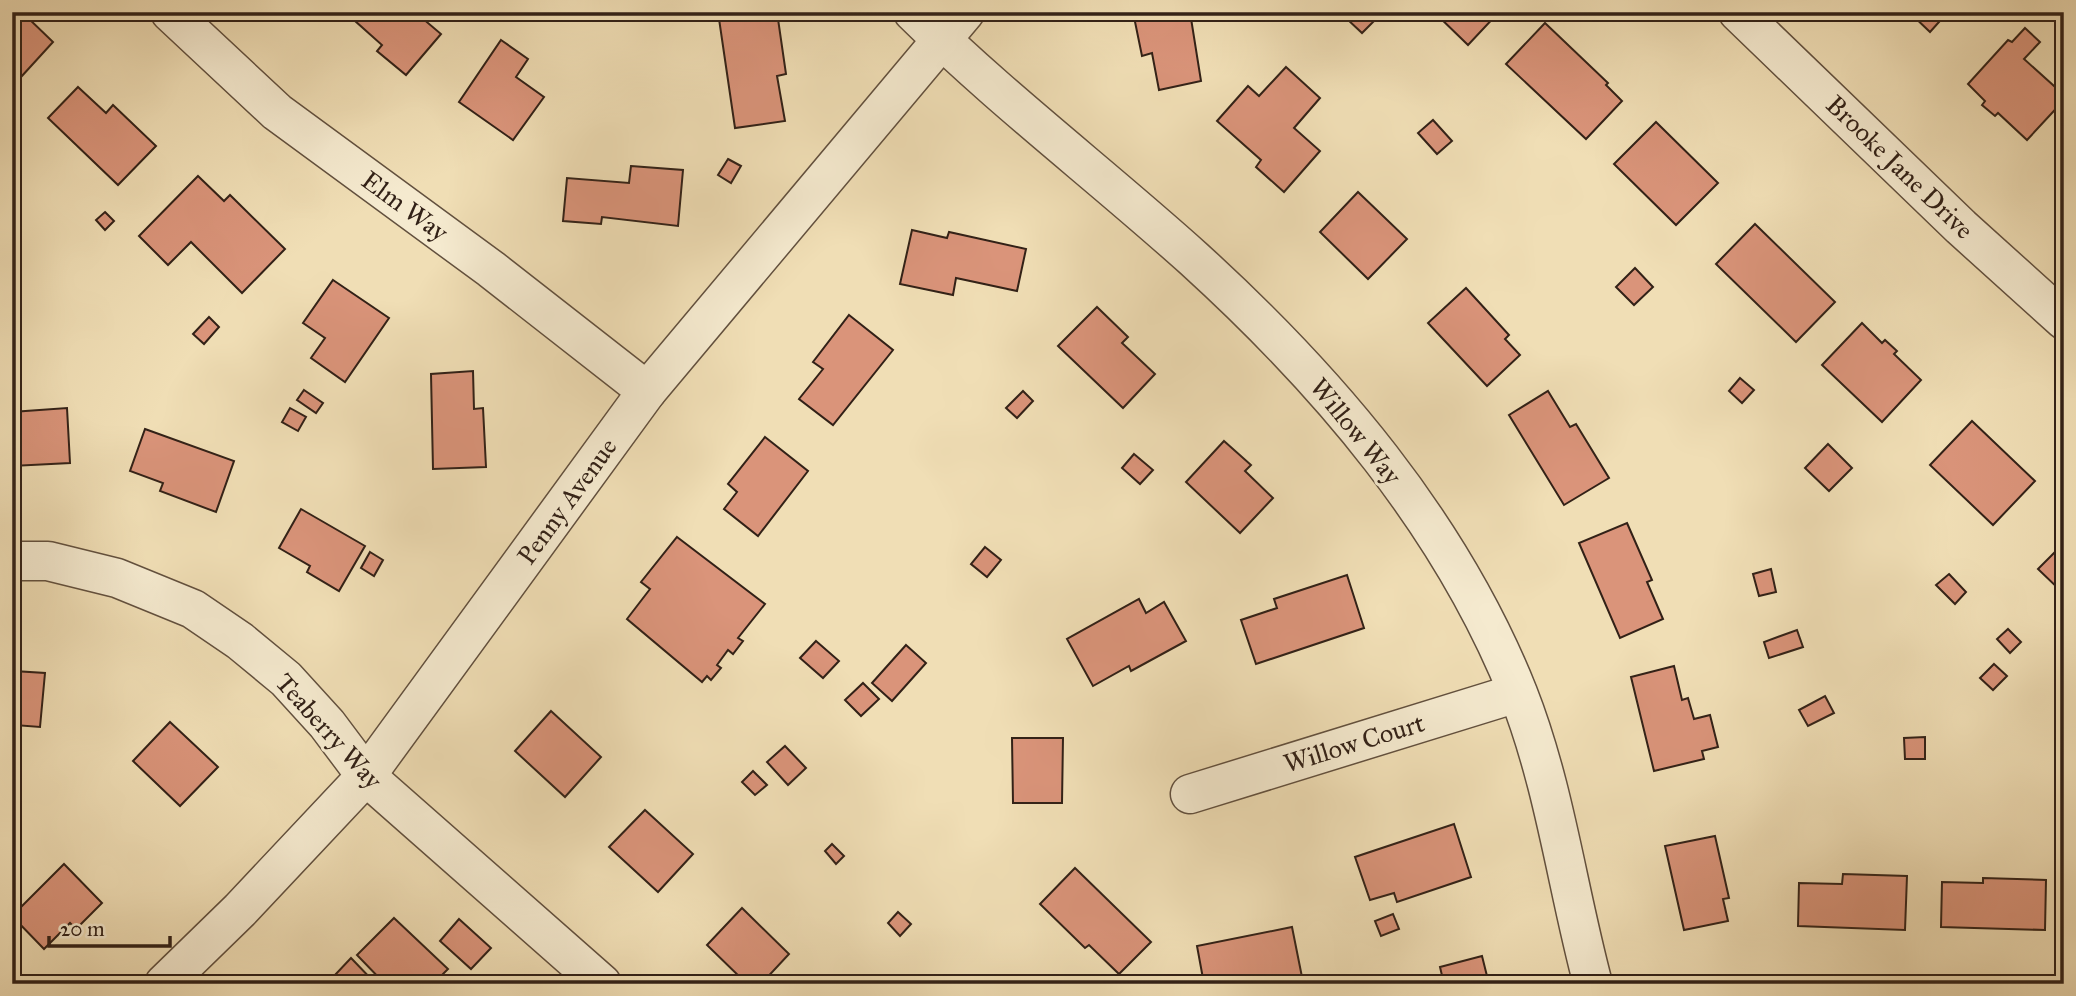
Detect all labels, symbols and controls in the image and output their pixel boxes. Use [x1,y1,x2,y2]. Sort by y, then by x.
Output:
street label: Brooke Jane Drive [1819,88,1981,246]
street label: Elm Way [355,164,455,249]
street label: Willow Way [1303,371,1409,491]
street label: Penny Avenue [510,431,624,571]
street label: Teaberry Way [269,667,390,796]
street label: Willow Court [1280,706,1428,780]
scale bar [49,905,170,949]
text: 20 m [60,916,105,942]

